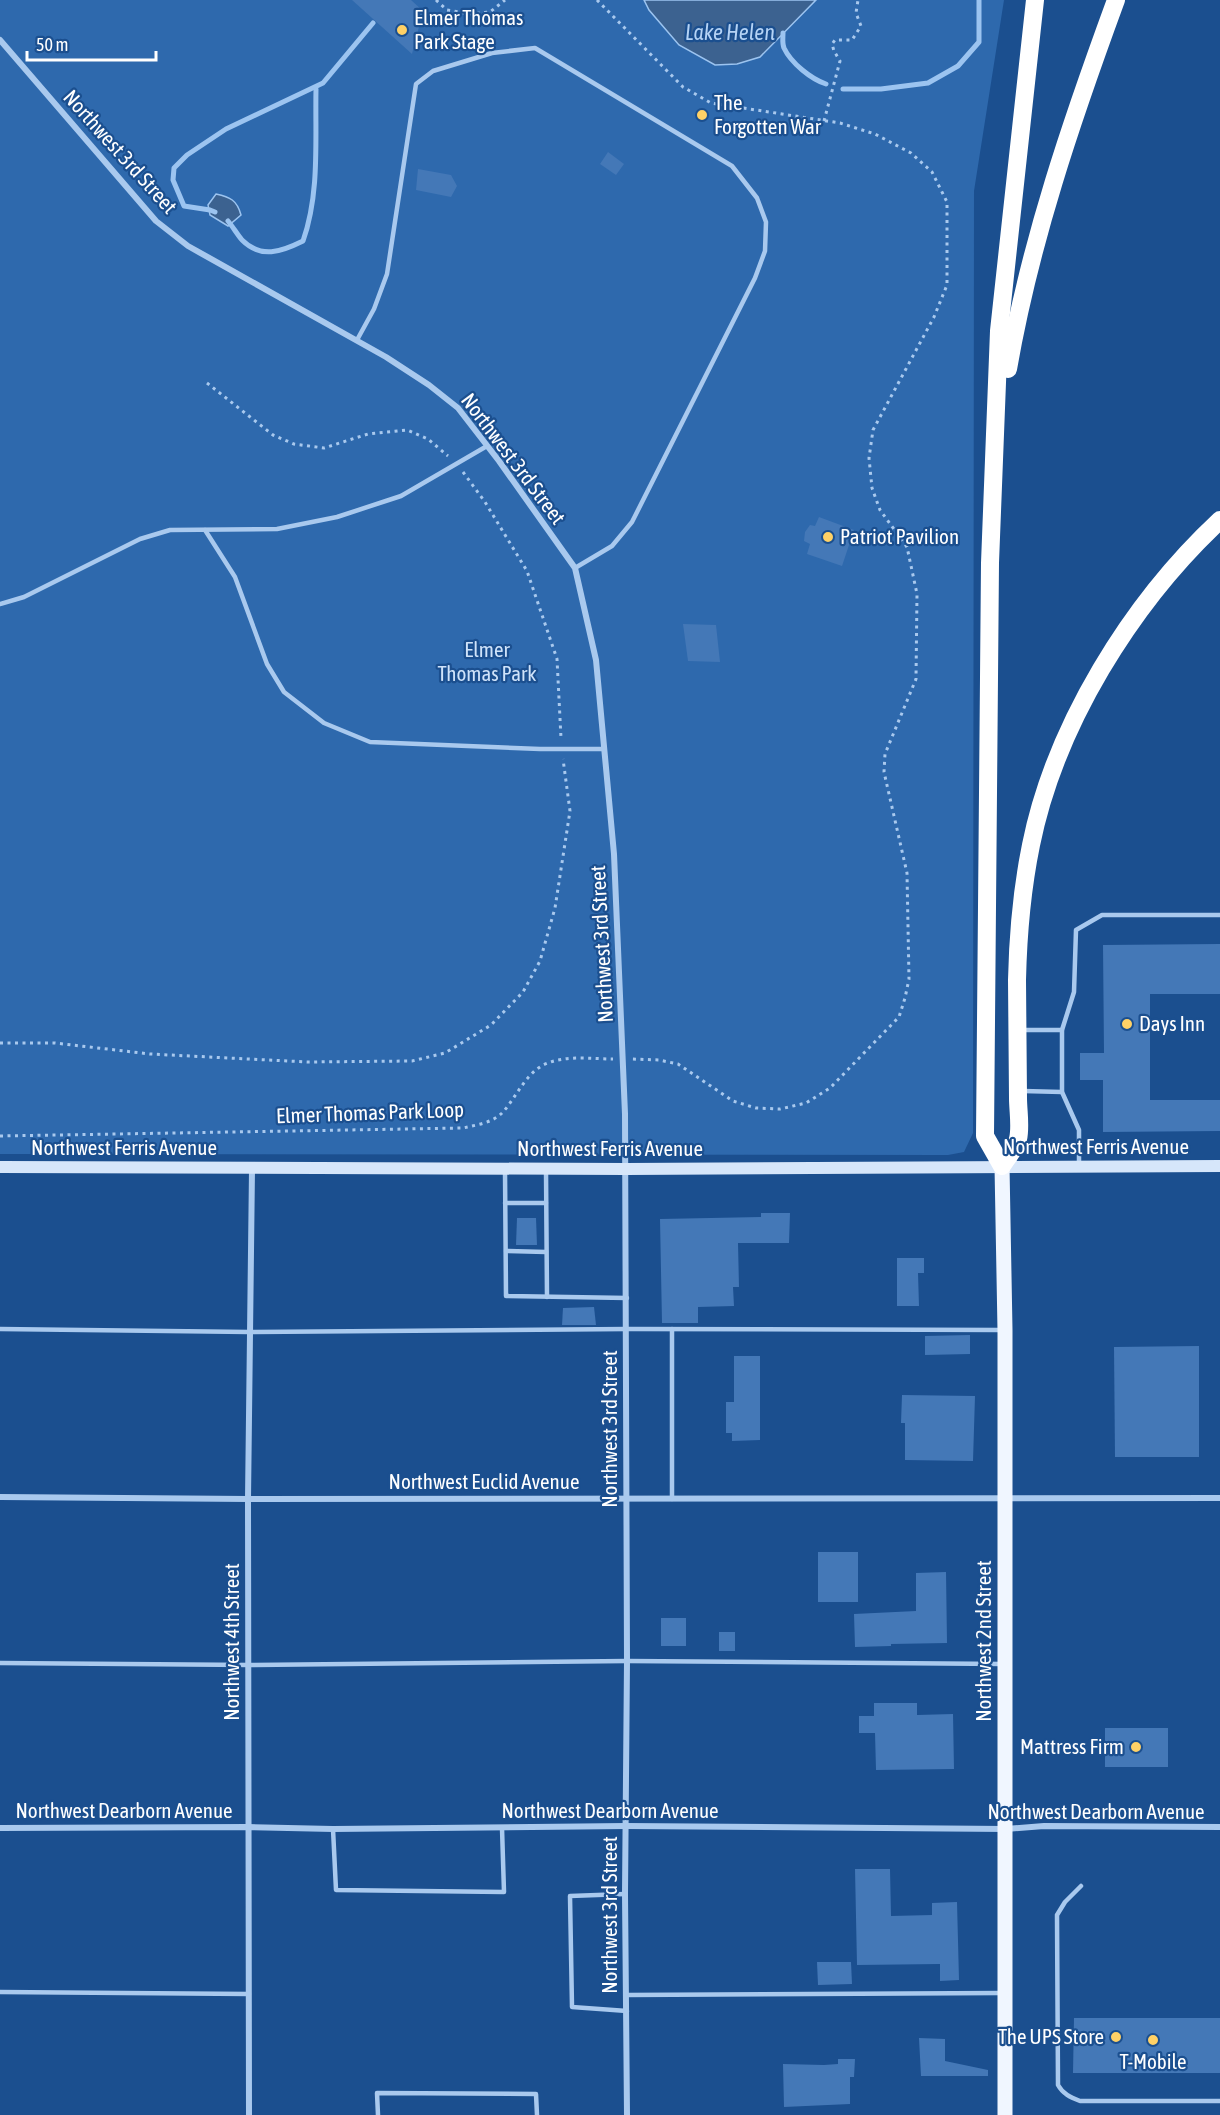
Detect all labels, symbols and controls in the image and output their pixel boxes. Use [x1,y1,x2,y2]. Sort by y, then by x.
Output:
place label: Elmer Thomas Park Stage [414,5,523,53]
water label: Lake Helen [685,19,775,45]
marker: Elmer Thomas Park Stage [395,23,409,37]
scale bar [27,24,156,62]
text: 50 m [36,34,68,55]
street label: Northwest 3rd Street [59,85,182,218]
place label: The Forgotten War [714,90,822,138]
marker: The Forgotten War [695,108,709,122]
street label: Northwest 3rd Street [457,388,571,529]
place label: Patriot Pavilion [840,524,959,548]
marker: Patriot Pavilion [821,530,835,544]
park label: Elmer Thomas Park [437,637,537,685]
street label: Northwest 3rd Street [585,865,617,1023]
place label: Days Inn [1139,1011,1205,1035]
marker: Days Inn [1120,1017,1134,1031]
street label: Elmer Thomas Park Loop [276,1097,464,1127]
street label: Northwest Ferris Avenue [1003,1134,1189,1158]
street label: Northwest Ferris Avenue [31,1135,217,1159]
street label: Northwest Ferris Avenue [517,1136,703,1160]
street label: Northwest 3rd Street [597,1350,621,1508]
street label: Northwest Euclid Avenue [389,1469,579,1493]
street label: Northwest 2nd Street [971,1560,995,1722]
street label: Northwest 4th Street [219,1563,243,1721]
place label: Mattress Firm [1020,1734,1124,1758]
marker: Mattress Firm [1129,1740,1143,1754]
street label: Northwest Dearborn Avenue [15,1798,233,1822]
street label: Northwest Dearborn Avenue [501,1798,719,1822]
street label: Northwest Dearborn Avenue [987,1799,1205,1823]
street label: Northwest 3rd Street [597,1836,621,1994]
place label: The UPS Store [998,2024,1104,2048]
marker: The UPS Store [1109,2030,1123,2044]
marker: T-Mobile [1146,2033,1160,2047]
place label: T-Mobile [1119,2049,1187,2073]

